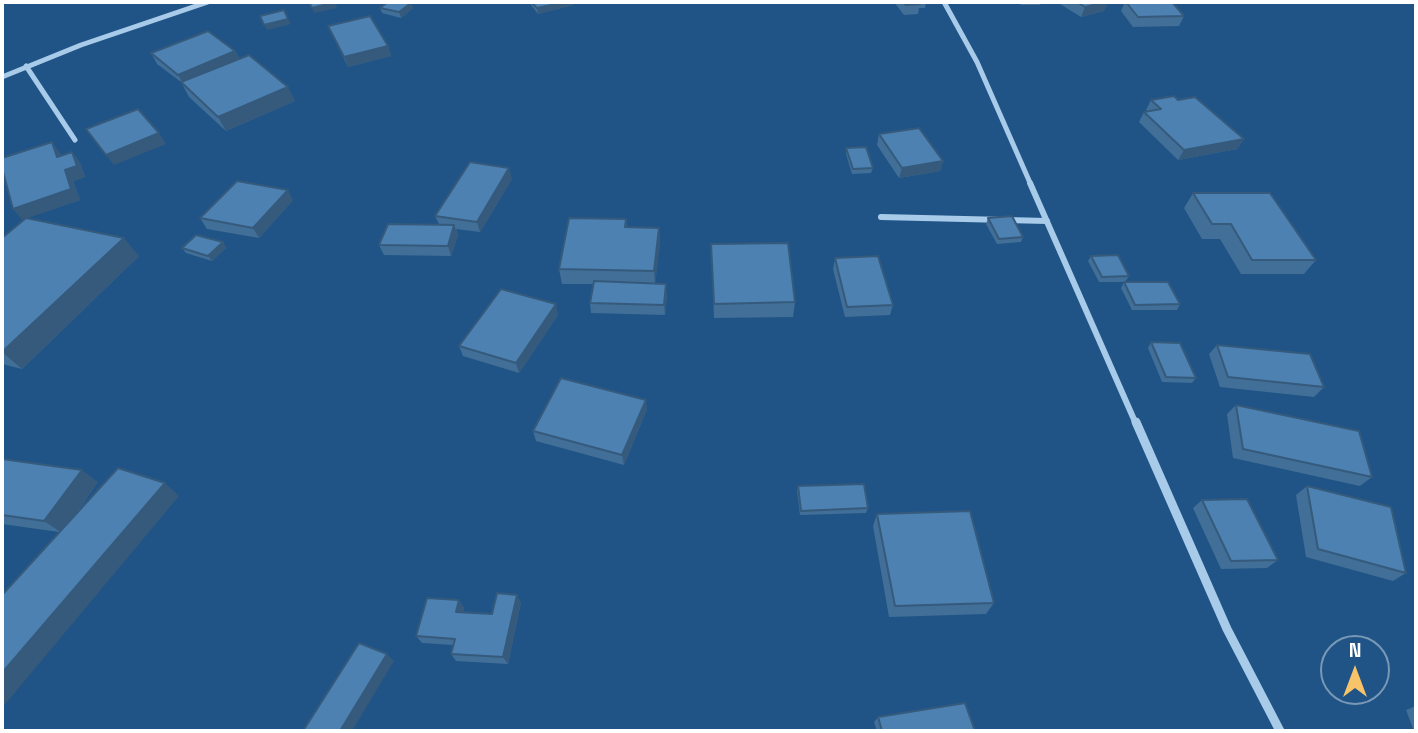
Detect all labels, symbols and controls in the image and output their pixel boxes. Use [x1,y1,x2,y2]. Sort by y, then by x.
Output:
north arrow [1320,635,1390,705]
text: N [1349,638,1361,663]

